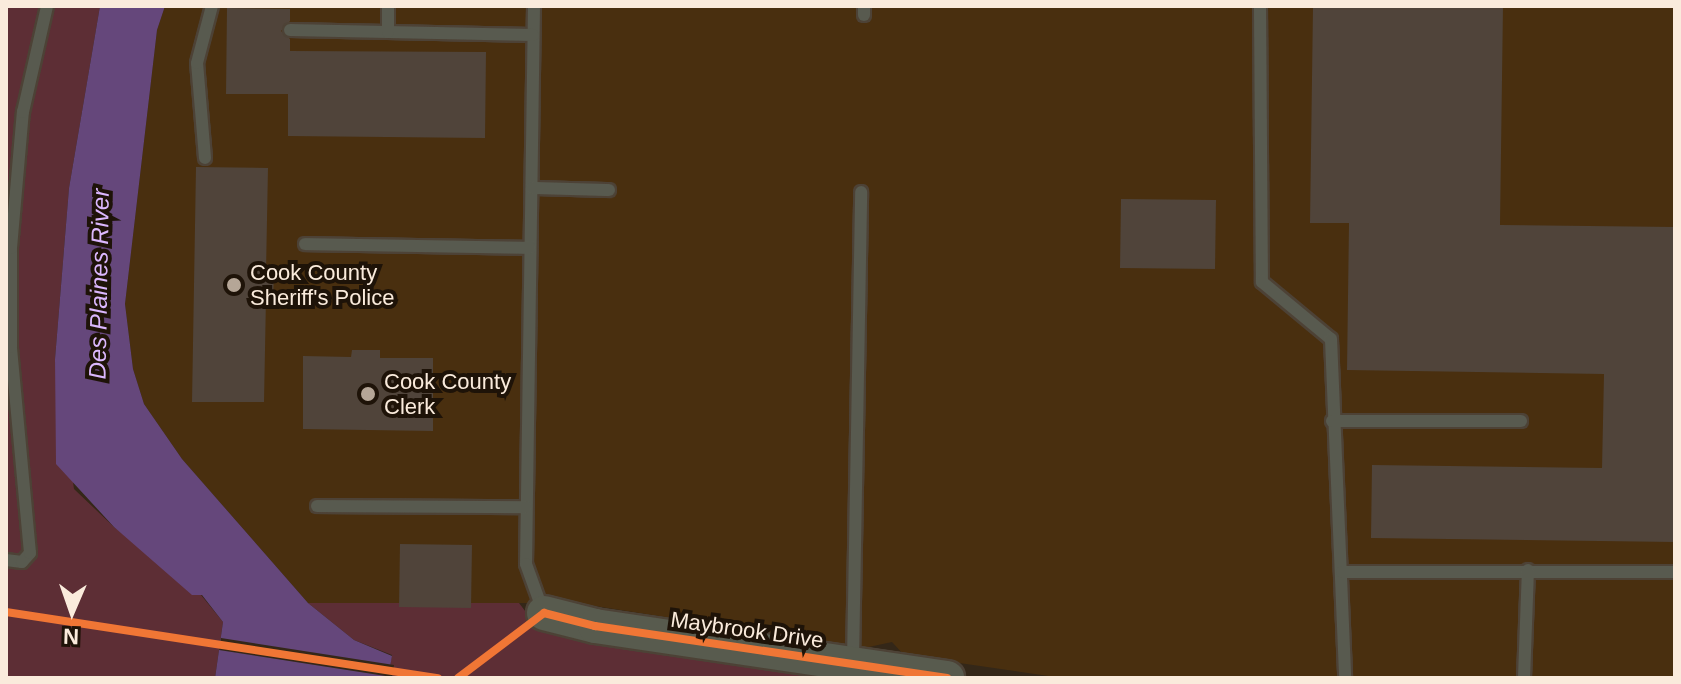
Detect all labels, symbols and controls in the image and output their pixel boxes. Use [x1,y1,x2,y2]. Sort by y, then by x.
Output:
water label: Des Plaines River [83,188,115,380]
place label: Cook County Sheriff's Police [250,259,394,310]
marker: Cook County Sheriff's Police [225,276,243,294]
place label: Cook County Clerk [384,368,511,420]
marker: Cook County Clerk [359,385,377,403]
north arrow [32,572,112,652]
street label: Maybrook Drive [669,606,825,654]
text: N [63,624,80,649]

